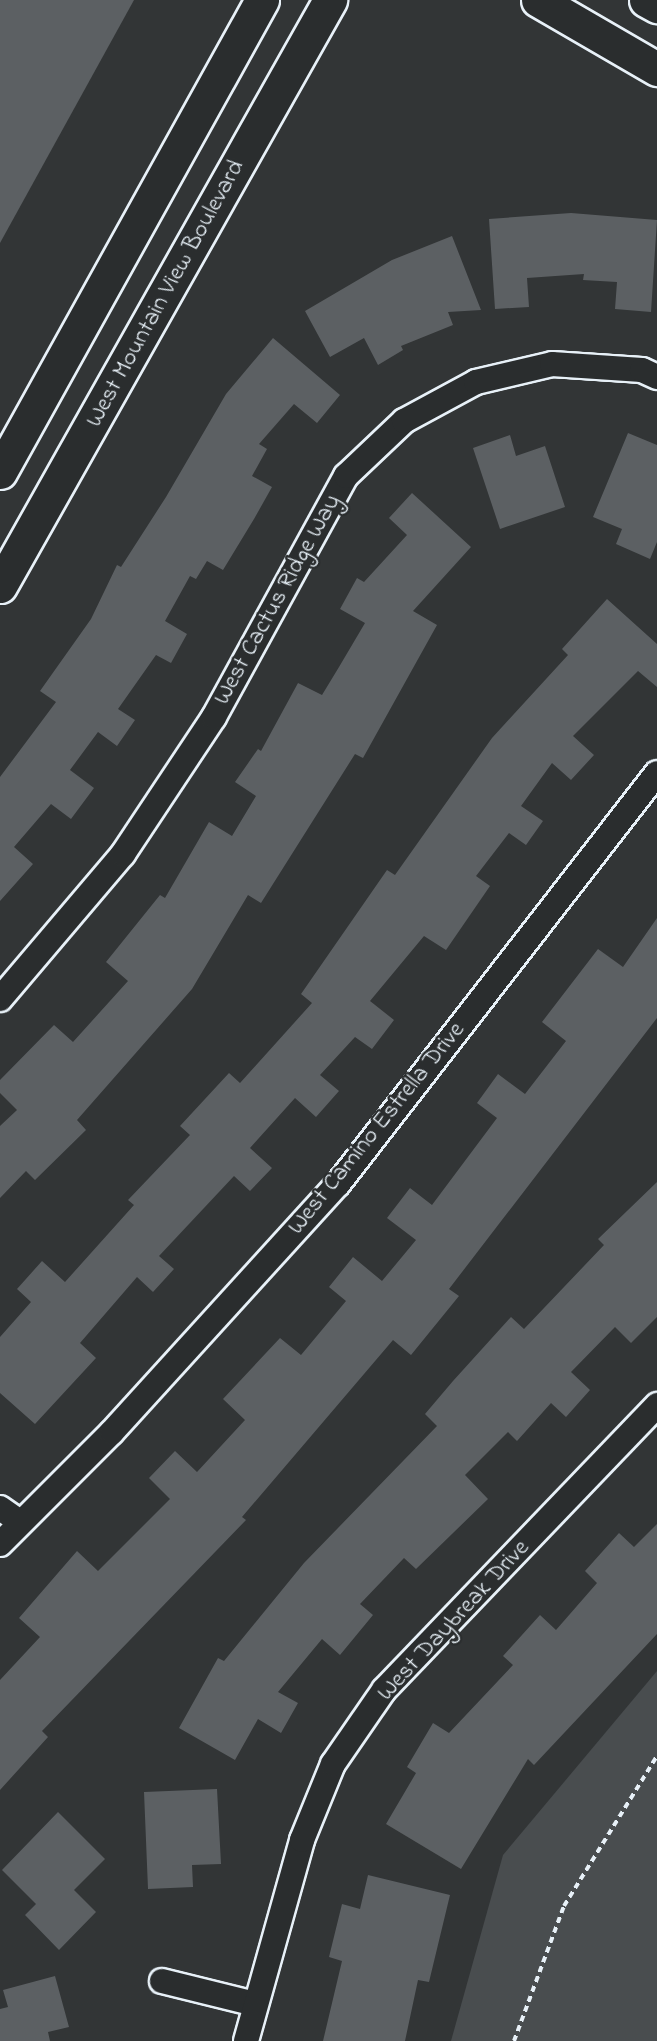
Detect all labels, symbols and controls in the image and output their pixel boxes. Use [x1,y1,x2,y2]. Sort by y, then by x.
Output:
street label: West Mountain View Boulevard [80,155,252,433]
street label: West Cactus Ridge Way [208,490,348,710]
street label: West Camino Estrella Drive [282,1017,472,1241]
street label: West Daybreak Drive [372,1534,536,1708]

